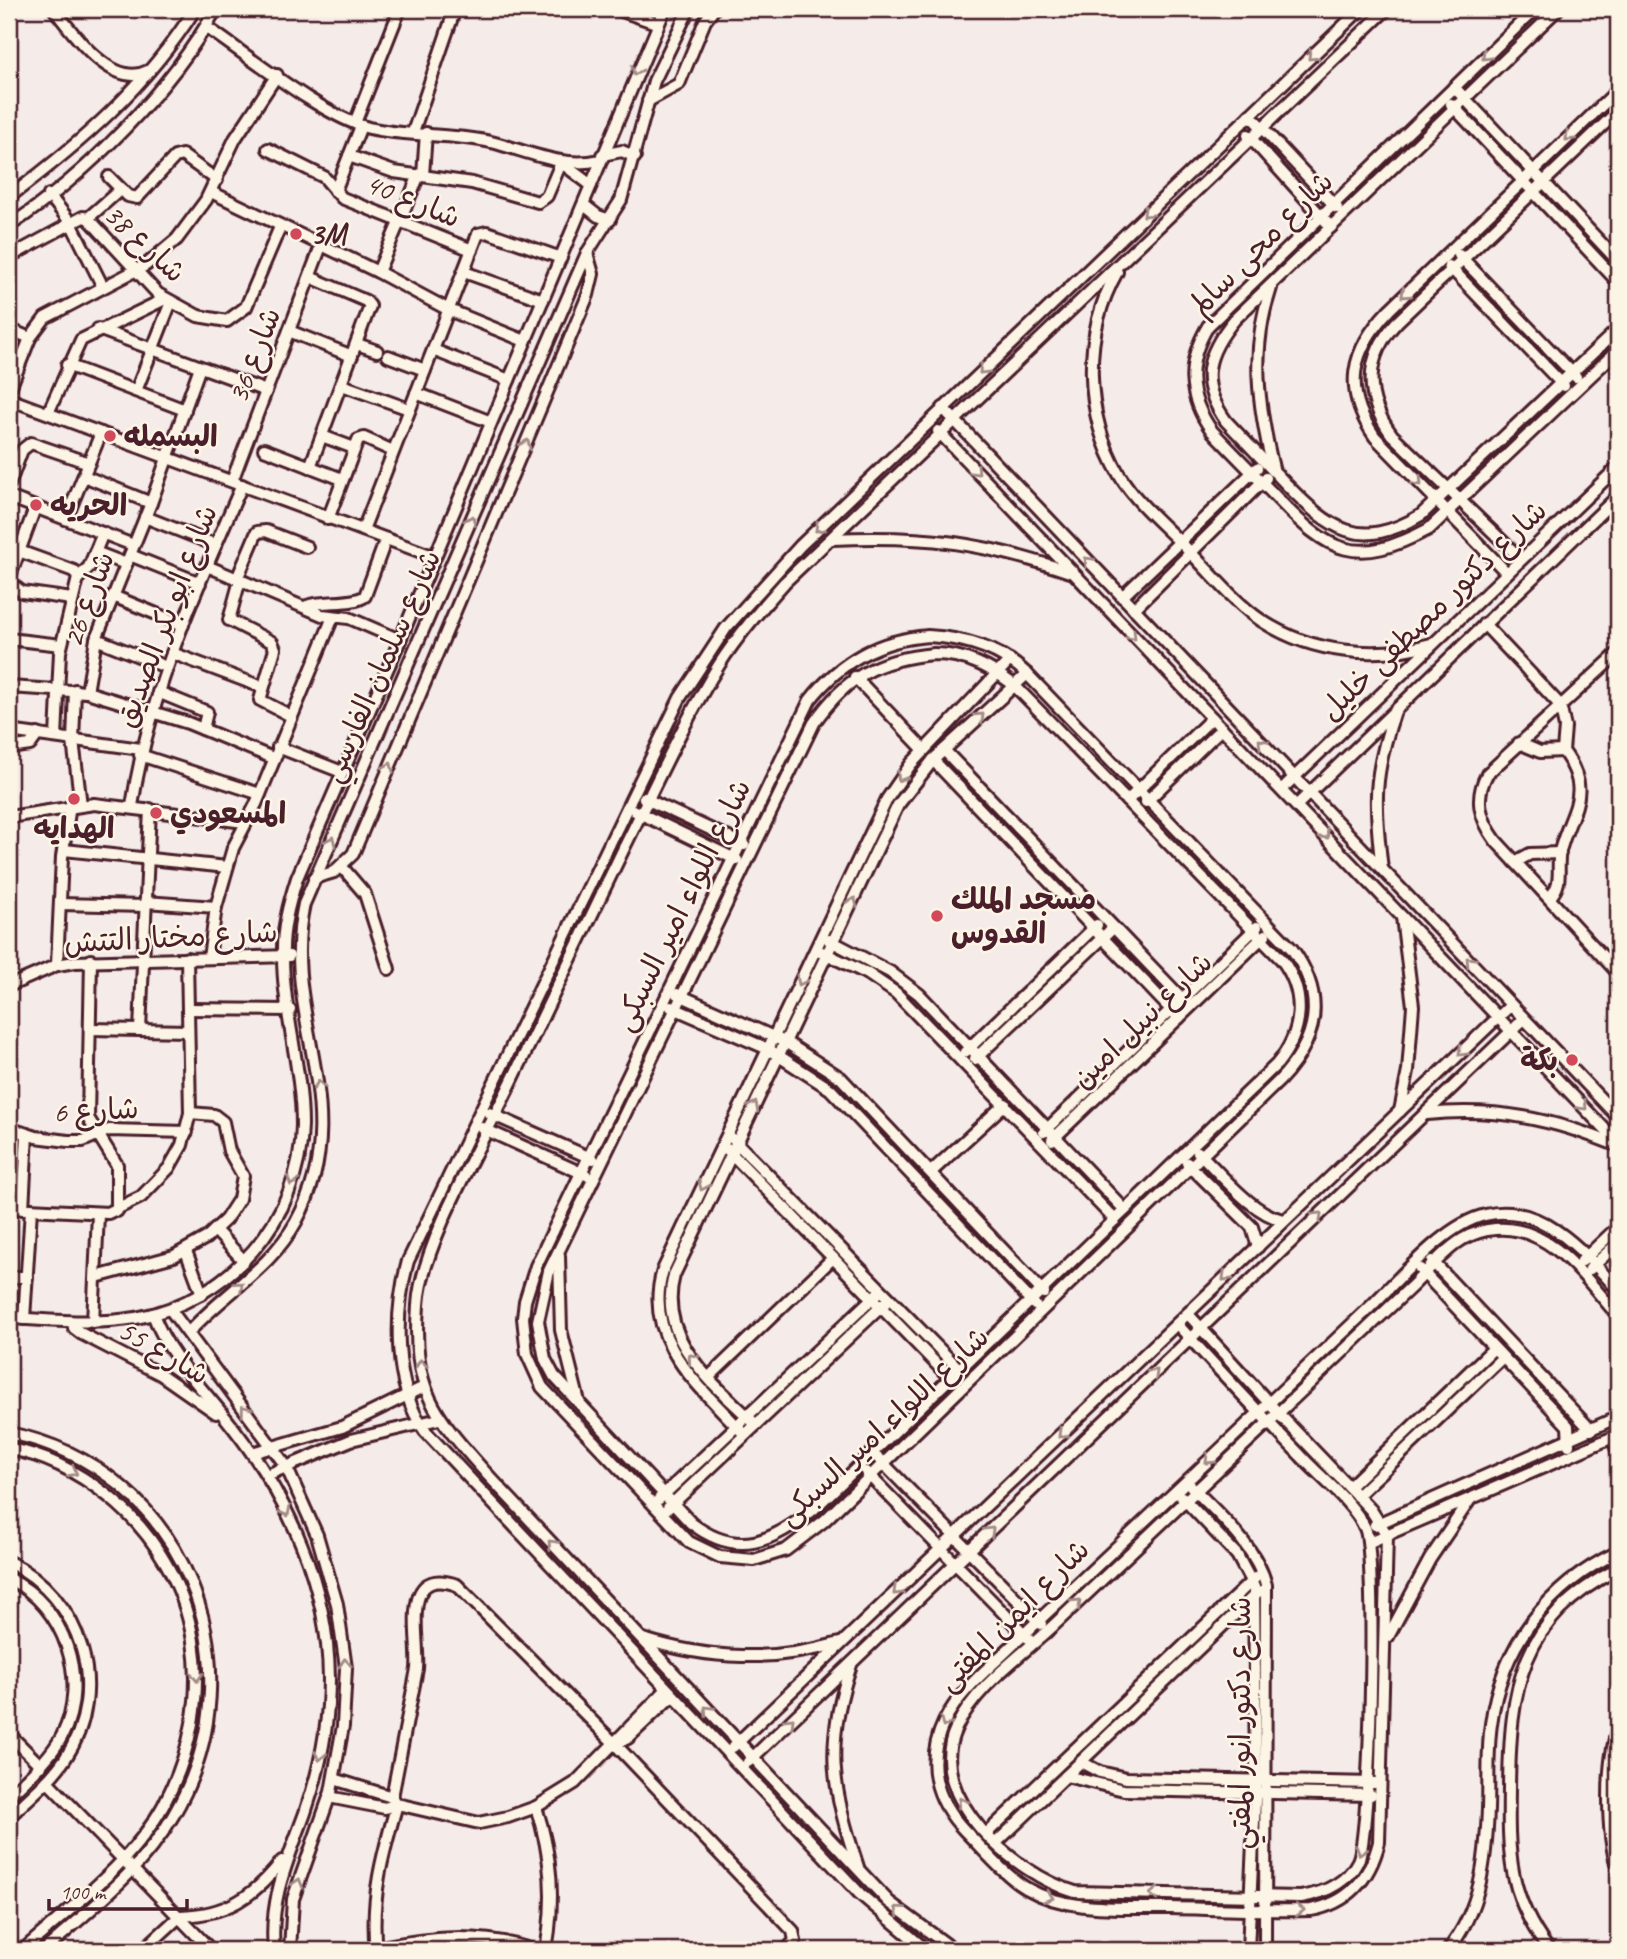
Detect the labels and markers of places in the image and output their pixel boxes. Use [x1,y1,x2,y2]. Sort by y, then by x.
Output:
place label: 3M [310,215,350,253]
marker: 3M [288,226,304,242]
place label: البسمله [124,417,218,455]
marker: البسمله [102,428,118,444]
place label: الحريه [50,486,127,524]
marker: الحريه [28,497,44,513]
marker: الهدايه [66,791,82,807]
place label: المسعودي [170,794,286,835]
marker: المسعودي [148,805,164,821]
place label: الهدايه [33,809,115,847]
place label: مسجد الملك القدوس [951,880,1096,952]
marker: مسجد الملك القدوس [929,908,945,924]
place label: بكة [1520,1041,1558,1079]
marker: بكة [1564,1052,1580,1068]

